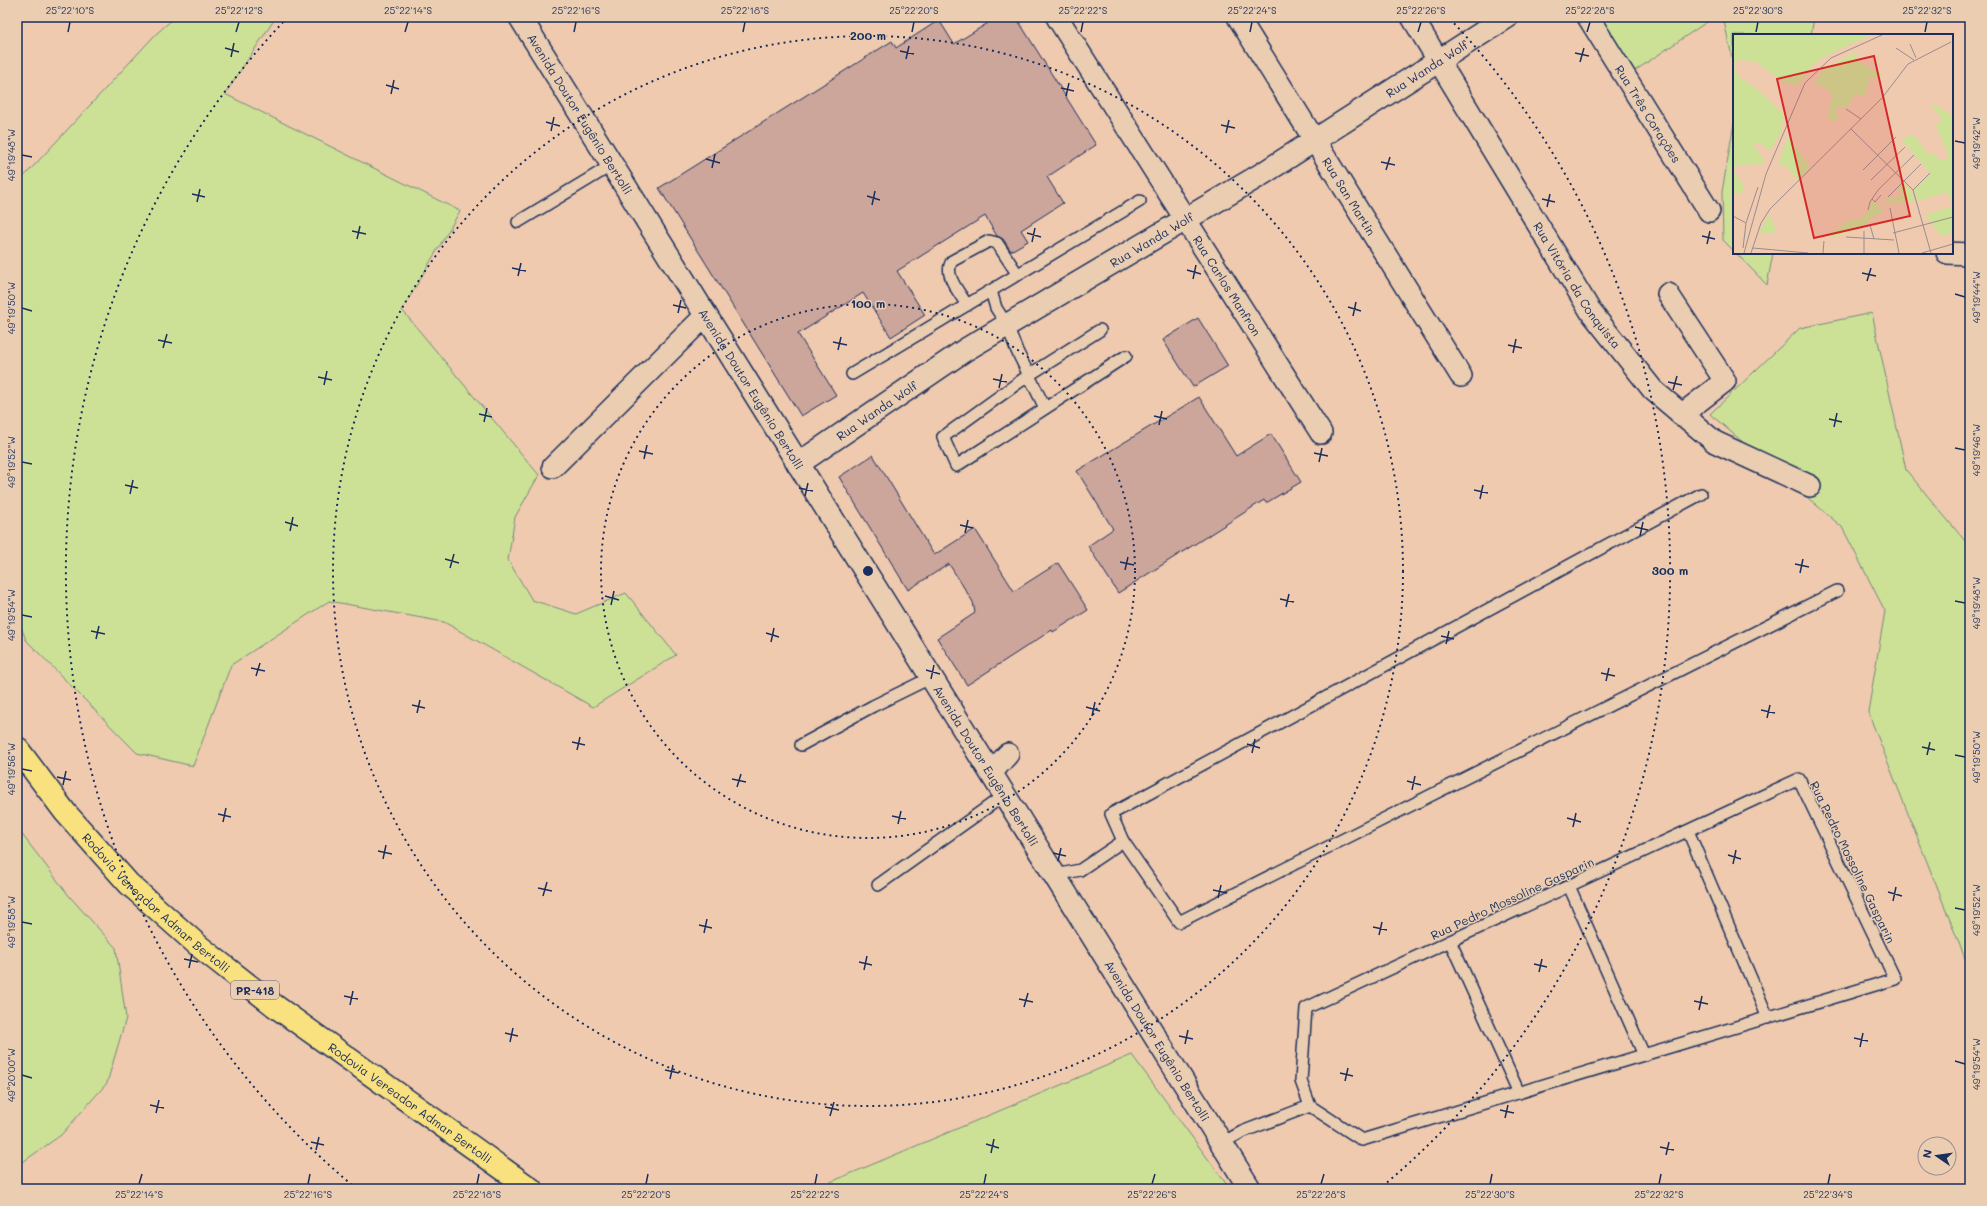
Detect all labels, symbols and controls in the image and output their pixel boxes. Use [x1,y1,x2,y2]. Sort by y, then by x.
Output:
text: 25°22'10"S [46,3,95,17]
text: 25°22'12"S [215,3,263,17]
text: 25°22'14"S [384,3,432,17]
text: 25°22'16"S [552,3,600,17]
text: 25°22'18"S [721,3,770,17]
text: 25°22'20"S [889,3,939,17]
text: 25°22'22"S [1059,3,1108,17]
text: 25°22'24"S [1227,3,1277,17]
text: 25°22'26"S [1396,3,1446,17]
text: 25°22'28"S [1565,3,1615,17]
text: 25°22'30"S [1733,3,1783,17]
text: 25°22'32"S [1902,3,1952,17]
text: 200 m [850,27,886,43]
street label: Avenida Doutor Eugênio Bertolli [524,30,636,197]
inset map [1733,34,1953,254]
street label: Rua Wanda Wolf [1383,36,1471,101]
street label: Rua Três Corações [1612,62,1685,166]
text: 49°19'42"W [1969,117,1983,169]
text: 49°19'48"W [4,129,18,181]
street label: Rua San Martin [1319,154,1380,238]
street label: Rua Wanda Wolf [1107,208,1197,270]
street label: Rua Vitória da Conquista [1530,219,1625,352]
street label: Rua Carlos Manfron [1190,232,1265,339]
text: 49°19'44"W [1969,271,1983,323]
text: 49°19'50"W [4,282,18,334]
text: 100 m [851,295,885,311]
street label: Avenida Doutor Eugênio Bertolli [695,305,808,472]
street label: Rua Wanda Wolf [833,377,920,444]
text: 49°19'46"W [1969,424,1983,476]
text: 49°19'52"W [4,436,18,488]
text: 300 m [1652,562,1688,578]
centre of rings [861,564,875,578]
text: 49°19'48"W [1969,577,1983,629]
text: 49°19'54"W [4,589,18,641]
street label: Avenida Doutor Eugênio Bertolli [930,682,1042,849]
text: 49°19'50"W [1969,731,1983,783]
text: 49°19'56"W [4,743,18,795]
street label: Rua Pedro Mossoline Gasparin [1807,778,1899,946]
street label: Rodovia Vereador Admar Bertolli [79,829,234,976]
street label: Rua Pedro Mossoline Gasparin [1428,853,1596,943]
text: 49°19'52"W [1969,884,1983,936]
text: 49°19'58"W [4,896,18,948]
street label: Avenida Doutor Eugênio Bertolli [1101,957,1214,1124]
road number: PR-418 [231,981,279,999]
text: 49°19'54"W [1969,1038,1983,1090]
street label: Rodovia Vereador Admar Bertolli [325,1039,495,1167]
text: 49°20'00"W [4,1048,18,1102]
north arrow [1917,1136,1957,1176]
text: N [1919,1148,1935,1159]
text: 25°22'14"S [115,1187,163,1201]
text: 25°22'16"S [284,1187,332,1201]
text: 25°22'18"S [453,1187,502,1201]
text: 25°22'20"S [621,1187,671,1201]
text: 25°22'22"S [791,1187,840,1201]
text: 25°22'24"S [959,1187,1009,1201]
text: 25°22'26"S [1127,1187,1177,1201]
text: 25°22'28"S [1296,1187,1346,1201]
text: 25°22'30"S [1465,1187,1515,1201]
text: 25°22'32"S [1634,1187,1684,1201]
text: 25°22'34"S [1803,1187,1853,1201]

